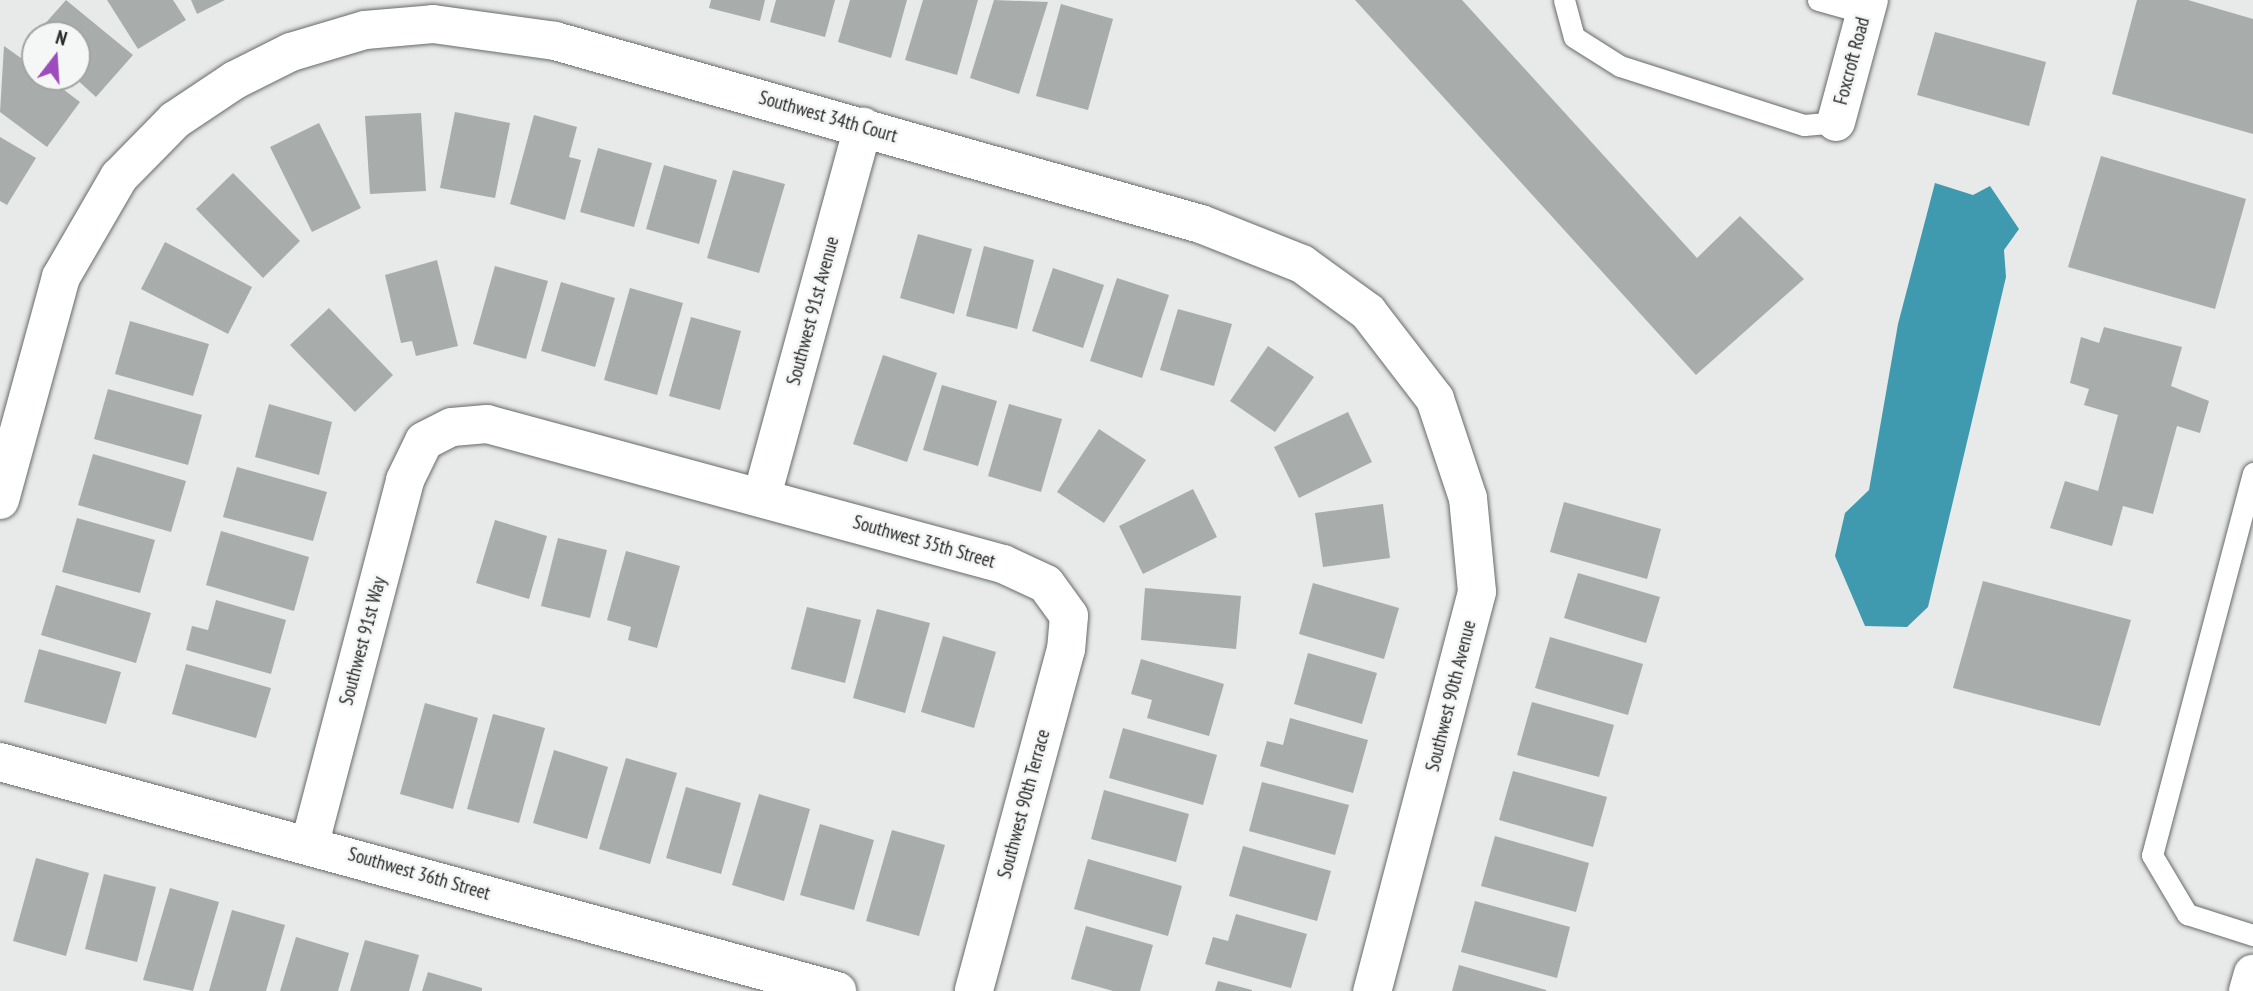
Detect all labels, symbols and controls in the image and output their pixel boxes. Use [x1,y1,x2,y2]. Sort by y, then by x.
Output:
street label: Foxcroft Road [1829,15,1875,107]
north arrow [21,21,91,91]
text: N [53,25,70,51]
street label: Southwest 34th Court [756,86,900,148]
street label: Southwest 91st Avenue [782,234,844,388]
street label: Southwest 35th Street [850,511,998,573]
street label: Southwest 91st Way [335,574,391,708]
street label: Southwest 90th Avenue [1421,618,1481,774]
street label: Southwest 90th Terrace [993,727,1055,881]
street label: Southwest 36th Street [345,843,493,905]

